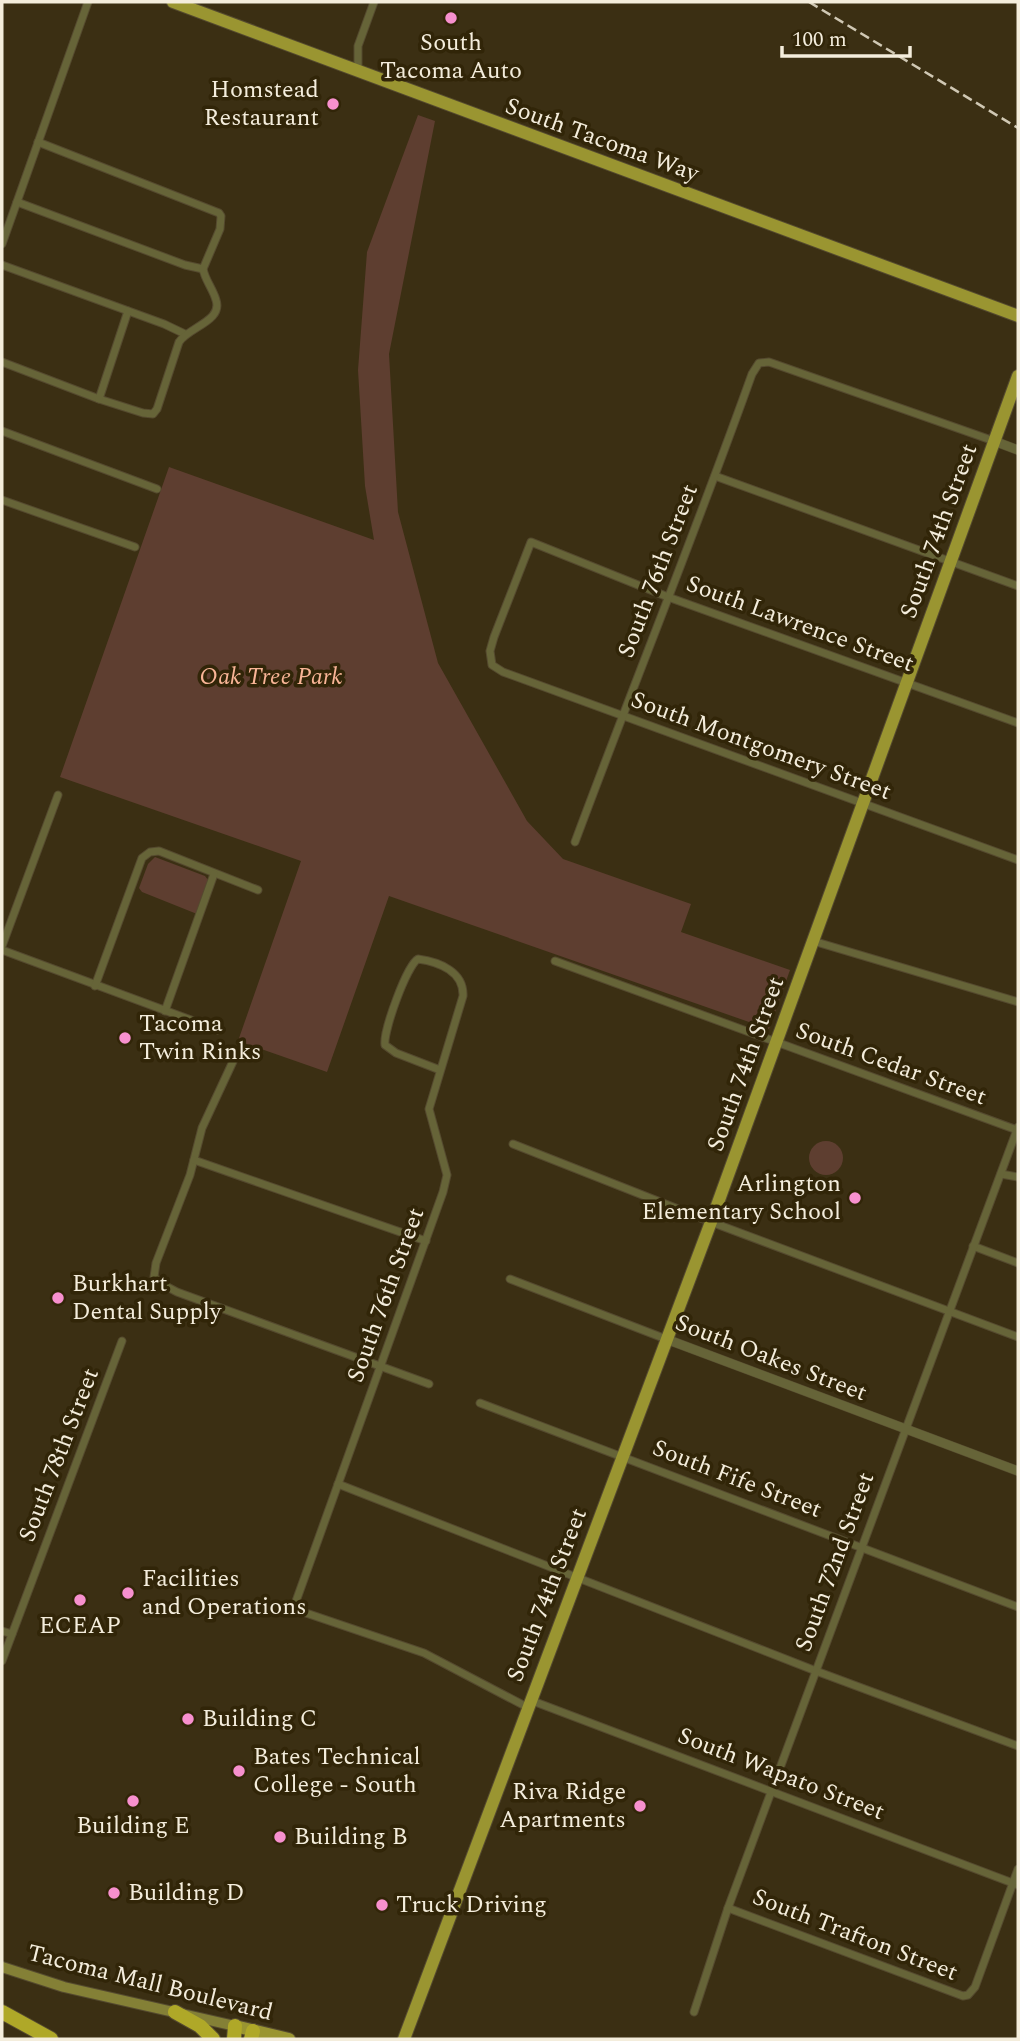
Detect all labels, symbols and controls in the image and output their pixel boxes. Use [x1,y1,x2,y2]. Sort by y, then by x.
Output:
marker: South Tacoma Auto [443,10,459,26]
scale bar [782,14,910,58]
text: 100 m [792,24,847,56]
place label: South Tacoma Auto [380,25,522,89]
place label: Homstead Restaurant [204,72,319,136]
street label: South Tacoma Way [500,88,705,192]
marker: Homstead Restaurant [325,96,341,112]
street label: South 74th Street [891,439,987,623]
street label: South 76th Street [608,479,708,663]
street label: South Lawrence Street [681,566,919,682]
park label: Oak Tree Park [200,659,342,695]
street label: South Montgomery Street [626,682,896,810]
street label: South 74th Street [698,972,794,1156]
place label: Tacoma Twin Rinks [139,1006,261,1070]
street label: South Cedar Street [790,1013,992,1115]
marker: Tacoma Twin Rinks [117,1030,133,1046]
place label: Arlington Elementary School [641,1166,841,1230]
marker: Arlington Elementary School [847,1190,863,1206]
street label: South 76th Street [338,1203,434,1387]
place label: Burkhart Dental Supply [72,1266,223,1330]
marker: Burkhart Dental Supply [50,1290,66,1306]
street label: South Oakes Street [670,1305,872,1411]
street label: South 78th Street [9,1363,109,1547]
street label: South Fife Street [647,1430,827,1528]
street label: South 72nd Street [786,1467,884,1657]
street label: South 74th Street [497,1503,597,1687]
place label: Facilities and Operations [142,1561,307,1625]
marker: Facilities and Operations [120,1585,136,1601]
marker: ECEAP [72,1592,88,1608]
place label: ECEAP [39,1608,121,1644]
place label: Building C [202,1701,317,1737]
marker: Building C [180,1711,196,1727]
street label: South Wapato Street [672,1718,890,1830]
place label: Bates Technical College - South [253,1739,421,1803]
marker: Bates Technical College - South [231,1763,247,1779]
place label: Riva Ridge Apartments [499,1774,626,1838]
marker: Building E [125,1793,141,1809]
marker: Riva Ridge Apartments [632,1798,648,1814]
place label: Building E [76,1808,190,1844]
place label: Building B [294,1819,408,1855]
marker: Building B [272,1829,288,1845]
place label: Building D [128,1875,244,1911]
street label: South Trafton Street [747,1879,963,1991]
marker: Building D [106,1885,122,1901]
place label: Truck Driving [396,1887,547,1923]
marker: Truck Driving [374,1897,390,1913]
street label: Tacoma Mall Boulevard [24,1935,276,2031]

